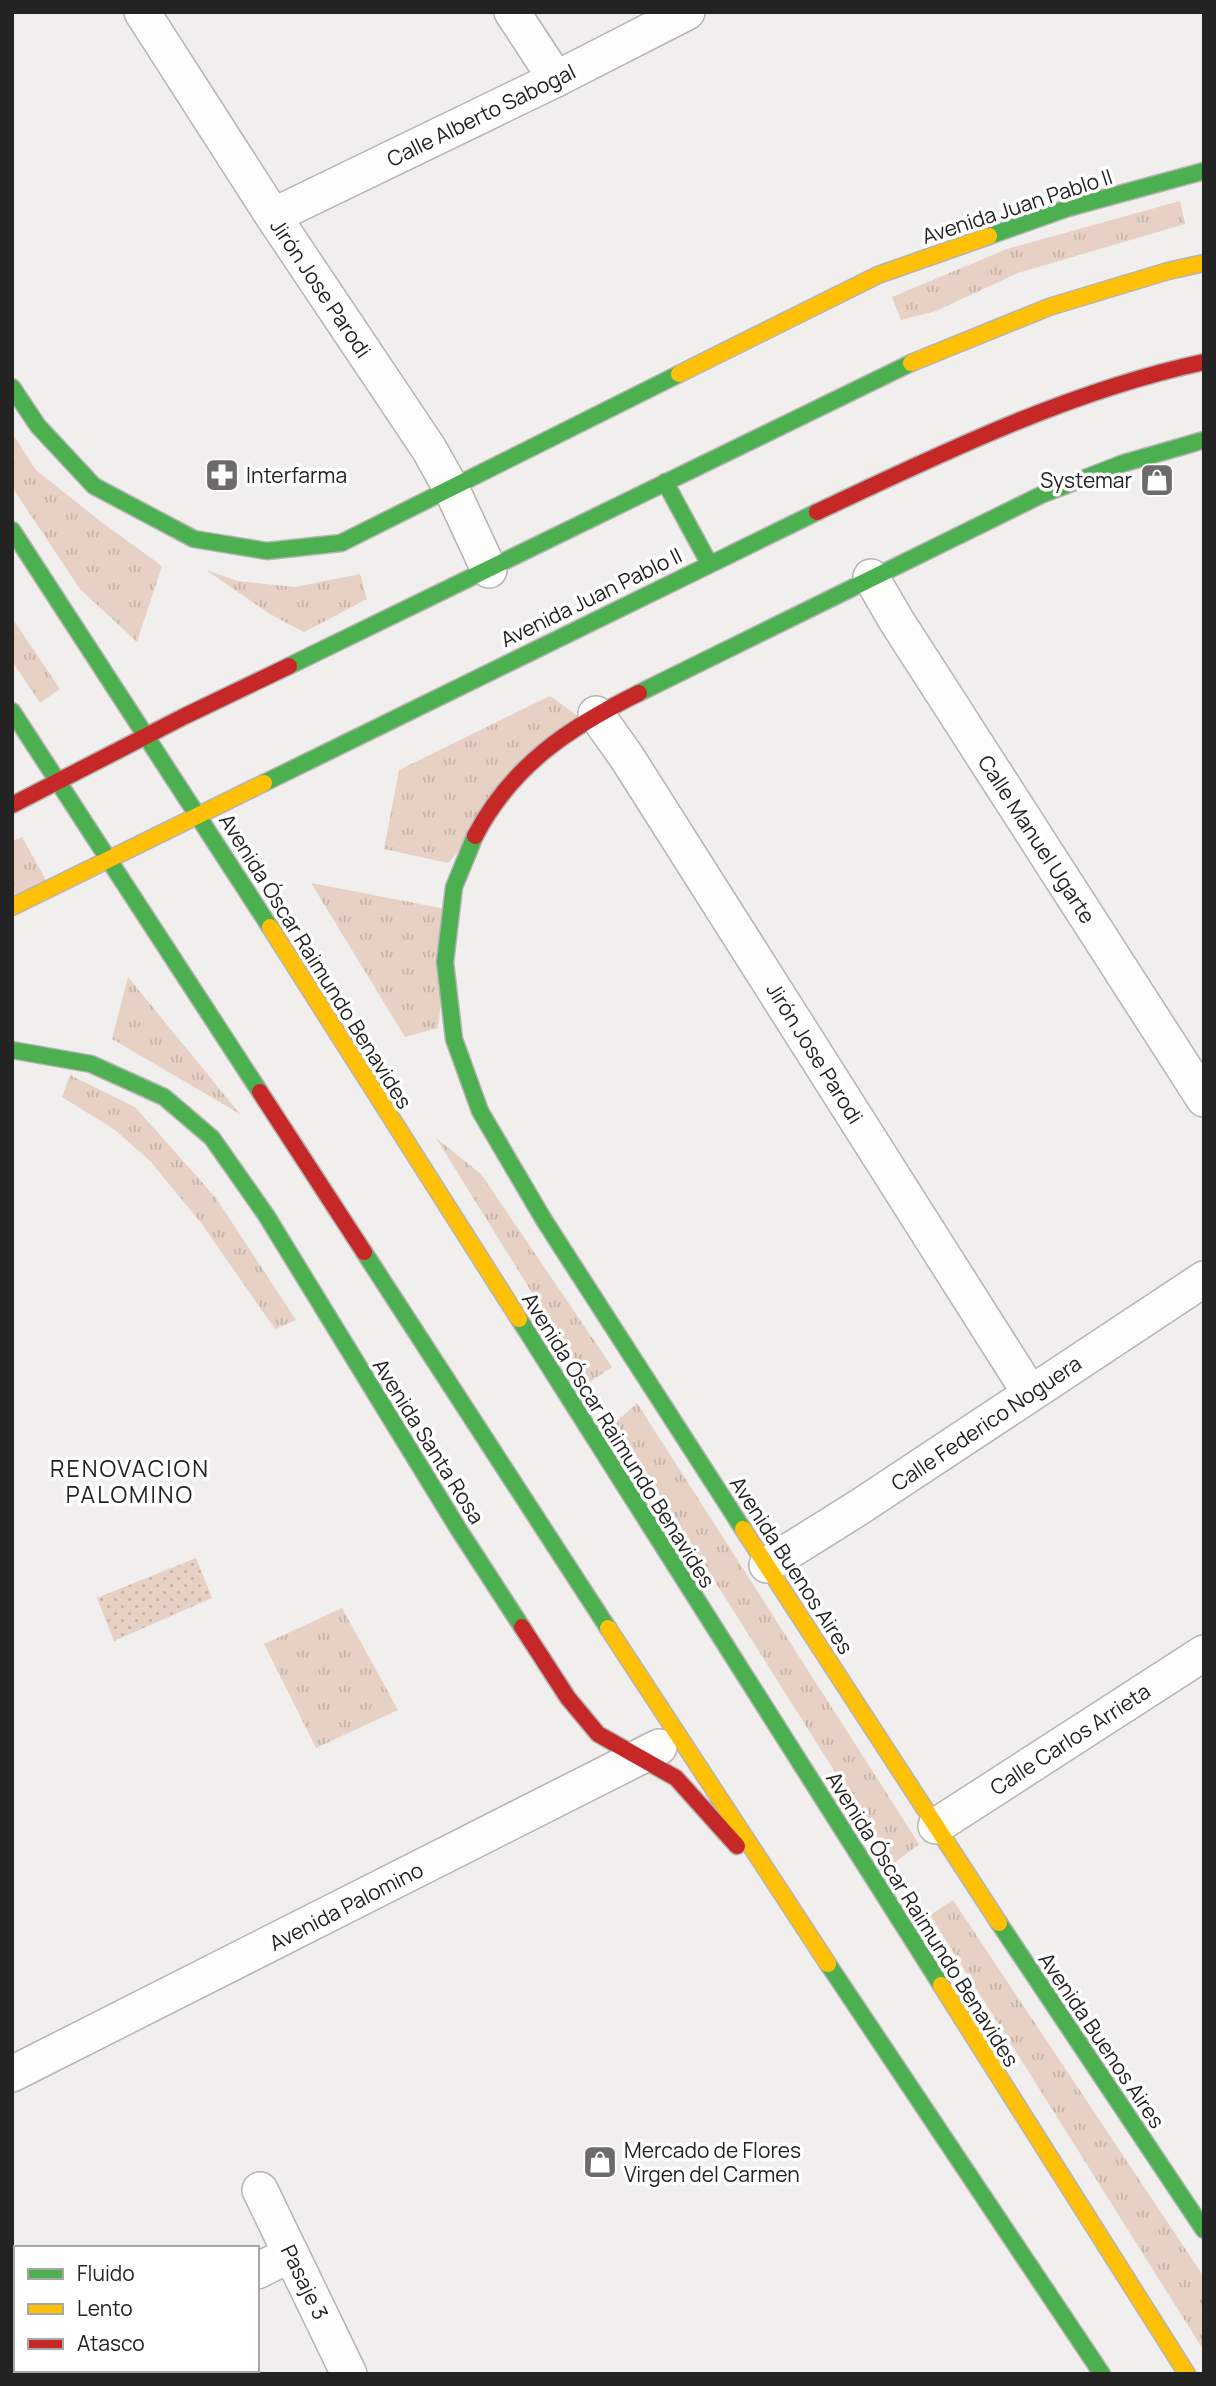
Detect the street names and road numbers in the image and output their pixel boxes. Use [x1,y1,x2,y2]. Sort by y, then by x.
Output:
street label: Calle Alberto Sabogal [382,57,580,173]
street label: Avenida Juan Pablo II [918,162,1116,250]
street label: Jirón Jose Parodi [264,213,378,363]
street label: Avenida Juan Pablo II [496,541,686,653]
street label: Calle Manuel Ugarte [972,749,1102,929]
street label: Avenida Óscar Raimundo Benavides [213,808,419,1114]
street label: Jirón Jose Parodi [760,977,870,1129]
street label: Avenida Óscar Raimundo Benavides [516,1287,722,1593]
street label: Calle Federico Noguera [886,1349,1086,1497]
street label: Avenida Santa Rosa [367,1353,491,1529]
street label: Avenida Buenos Aires [724,1471,860,1659]
street label: Calle Carlos Arrieta [985,1677,1155,1801]
street label: Avenida Óscar Raimundo Benavides [820,1766,1026,2072]
street label: Avenida Palomino [264,1855,428,1957]
street label: Avenida Buenos Aires [1033,1947,1171,2133]
street label: Pasaje 3 [275,2240,335,2324]

